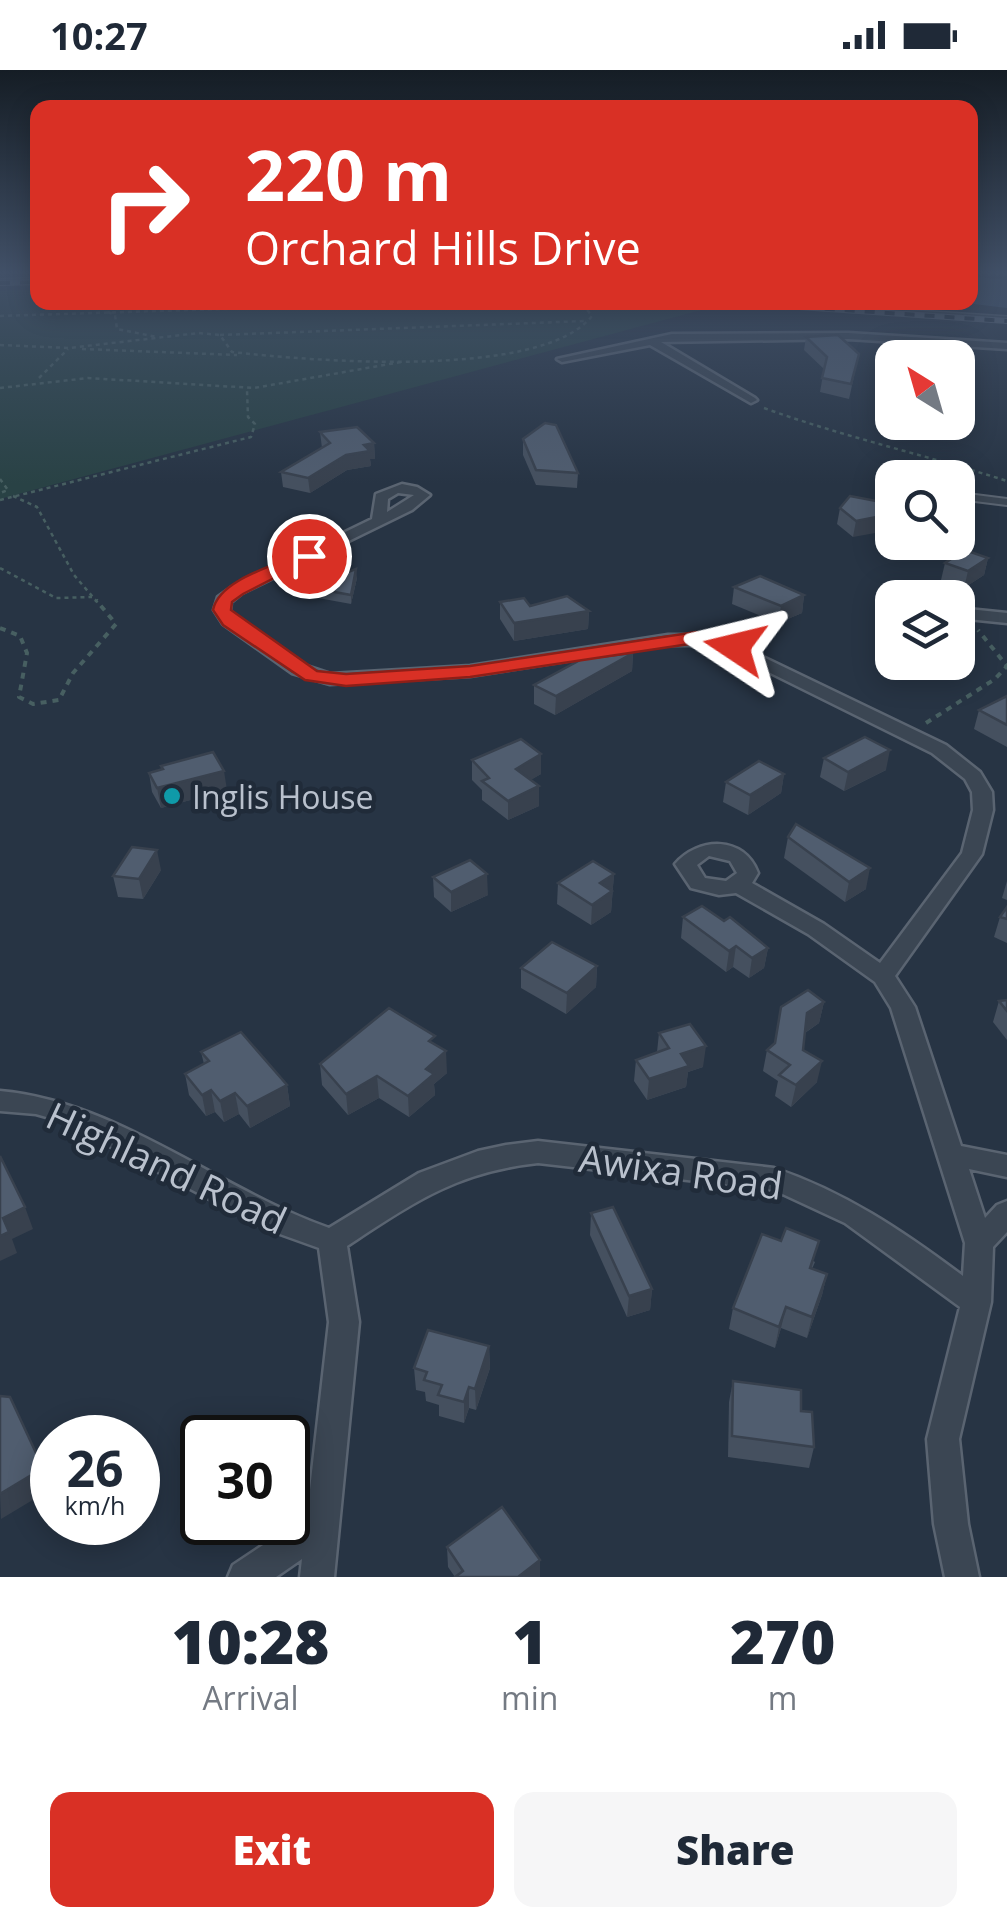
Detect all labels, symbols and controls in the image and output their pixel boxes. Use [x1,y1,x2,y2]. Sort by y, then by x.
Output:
text: 10:27 [50,9,148,61]
text: 220 m [245,126,452,222]
icon: right [80,140,210,270]
text: Orchard Hills Drive [245,217,641,278]
north arrow [875,340,975,440]
map controls [875,340,975,680]
button: search [875,460,975,560]
pin [267,514,352,599]
icon: arrive [282,529,337,584]
button: layers [875,580,975,680]
position arrow [683,595,787,699]
place label: Inglis House [192,775,373,818]
marker: Inglis House [161,785,183,807]
street label: Highland Road [38,1089,296,1245]
street label: Awixa Road [576,1131,786,1211]
speed limit sign: 30 [180,1415,310,1545]
text: 26 [66,1434,124,1502]
text: km/h [65,1488,125,1522]
text: 10:28 [172,1600,330,1682]
text: 1 [512,1600,547,1682]
text: 270 [730,1600,835,1682]
text: Arrival [202,1676,299,1719]
text: min [501,1676,558,1719]
text: m [768,1676,797,1719]
button: Exit [50,1792,494,1907]
button: Share [514,1792,957,1907]

